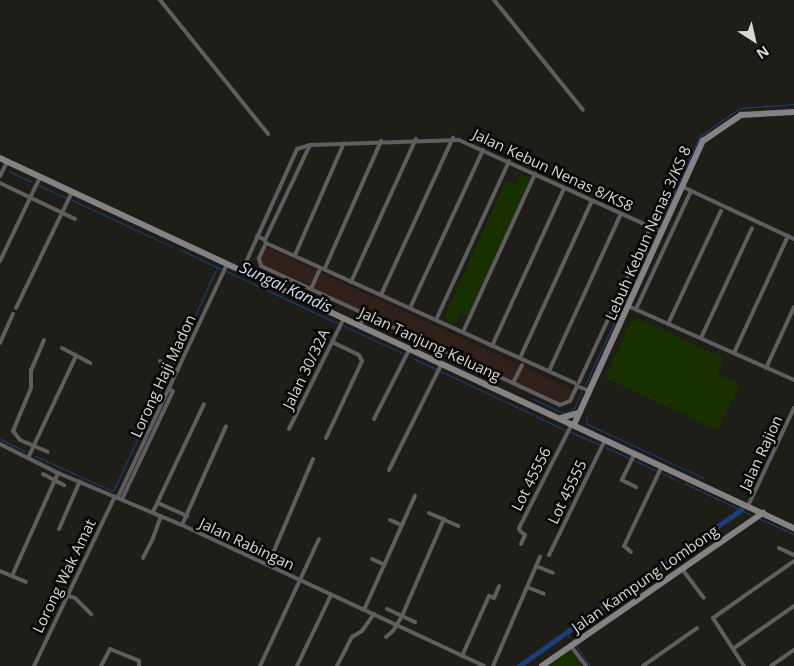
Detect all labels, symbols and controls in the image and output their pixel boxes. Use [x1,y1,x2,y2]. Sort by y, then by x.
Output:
north arrow [729,15,779,65]
text: N [753,42,773,64]
street label: Jalan Kebun Nenas 8/KS8 [470,125,636,215]
street label: Lebuh Kebun Nenas 3/KS 8 [601,143,695,323]
water label: Sungai Kandis [237,257,335,317]
street label: Jalan Tanjung Keluang [356,303,504,385]
street label: Lorong Haji Madon [127,312,199,440]
street label: Jalan 30/32A [279,326,333,412]
street label: Jalan Rajion [736,413,786,493]
street label: Lot 45556 [507,444,555,514]
street label: Lot 45555 [544,457,590,527]
street label: Jalan Rabingan [197,514,297,574]
street label: Lorong Wak Amat [29,516,99,636]
street label: Jalan Kampung Lombong [568,521,722,637]

